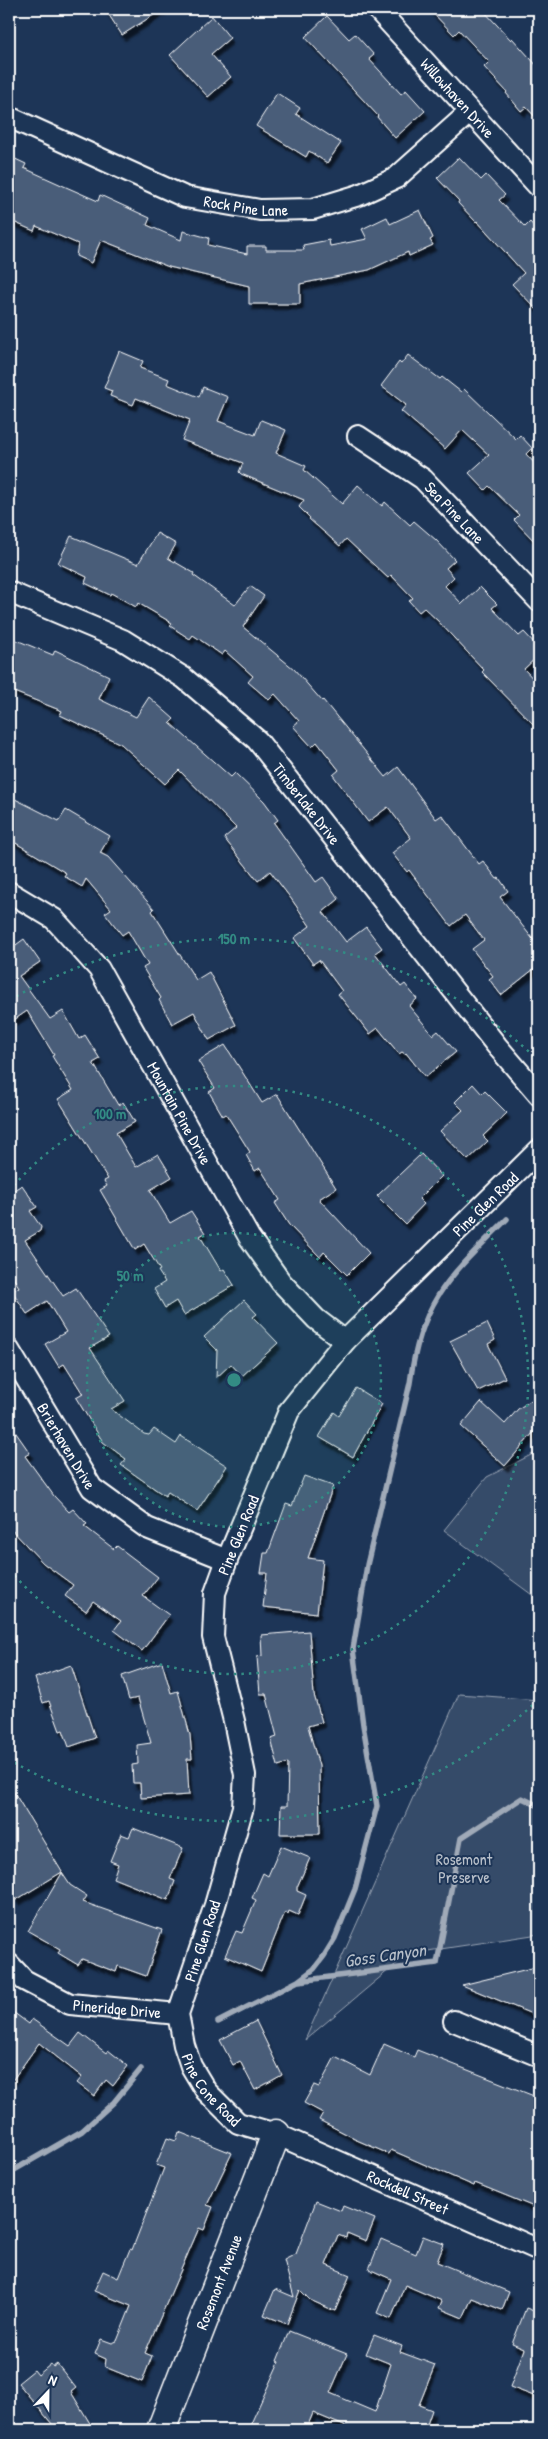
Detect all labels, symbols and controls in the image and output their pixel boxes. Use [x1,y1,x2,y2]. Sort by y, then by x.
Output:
street label: Willowhaven Drive [416,53,500,143]
street label: Rock Pine Lane [202,189,289,221]
street label: Sea Pine Lane [420,476,490,549]
street label: Timberlake Drive [268,758,346,850]
text: 150 m [218,928,250,949]
street label: Mountain Pine Drive [142,1058,218,1169]
text: 100 m [94,1103,126,1124]
street label: Pine Glen Road [447,1167,523,1241]
text: 50 m [117,1265,143,1286]
centre of rings [225,1371,243,1389]
street label: Brierhaven Drive [32,1399,102,1494]
street label: Pine Glen Road [212,1492,264,1578]
park label: Rosemont Preserve [436,1848,493,1888]
street label: Pine Glen Road [179,1898,225,1984]
water label: Goss Canyon [343,1937,429,1973]
street label: Pineridge Drive [72,1993,163,2023]
street label: Pine Cone Road [177,2051,246,2131]
street label: Rockdell Street [364,2165,453,2220]
street label: Rosemont Avenue [190,2230,247,2333]
north arrow [22,2366,72,2416]
text: N [46,2369,61,2390]

